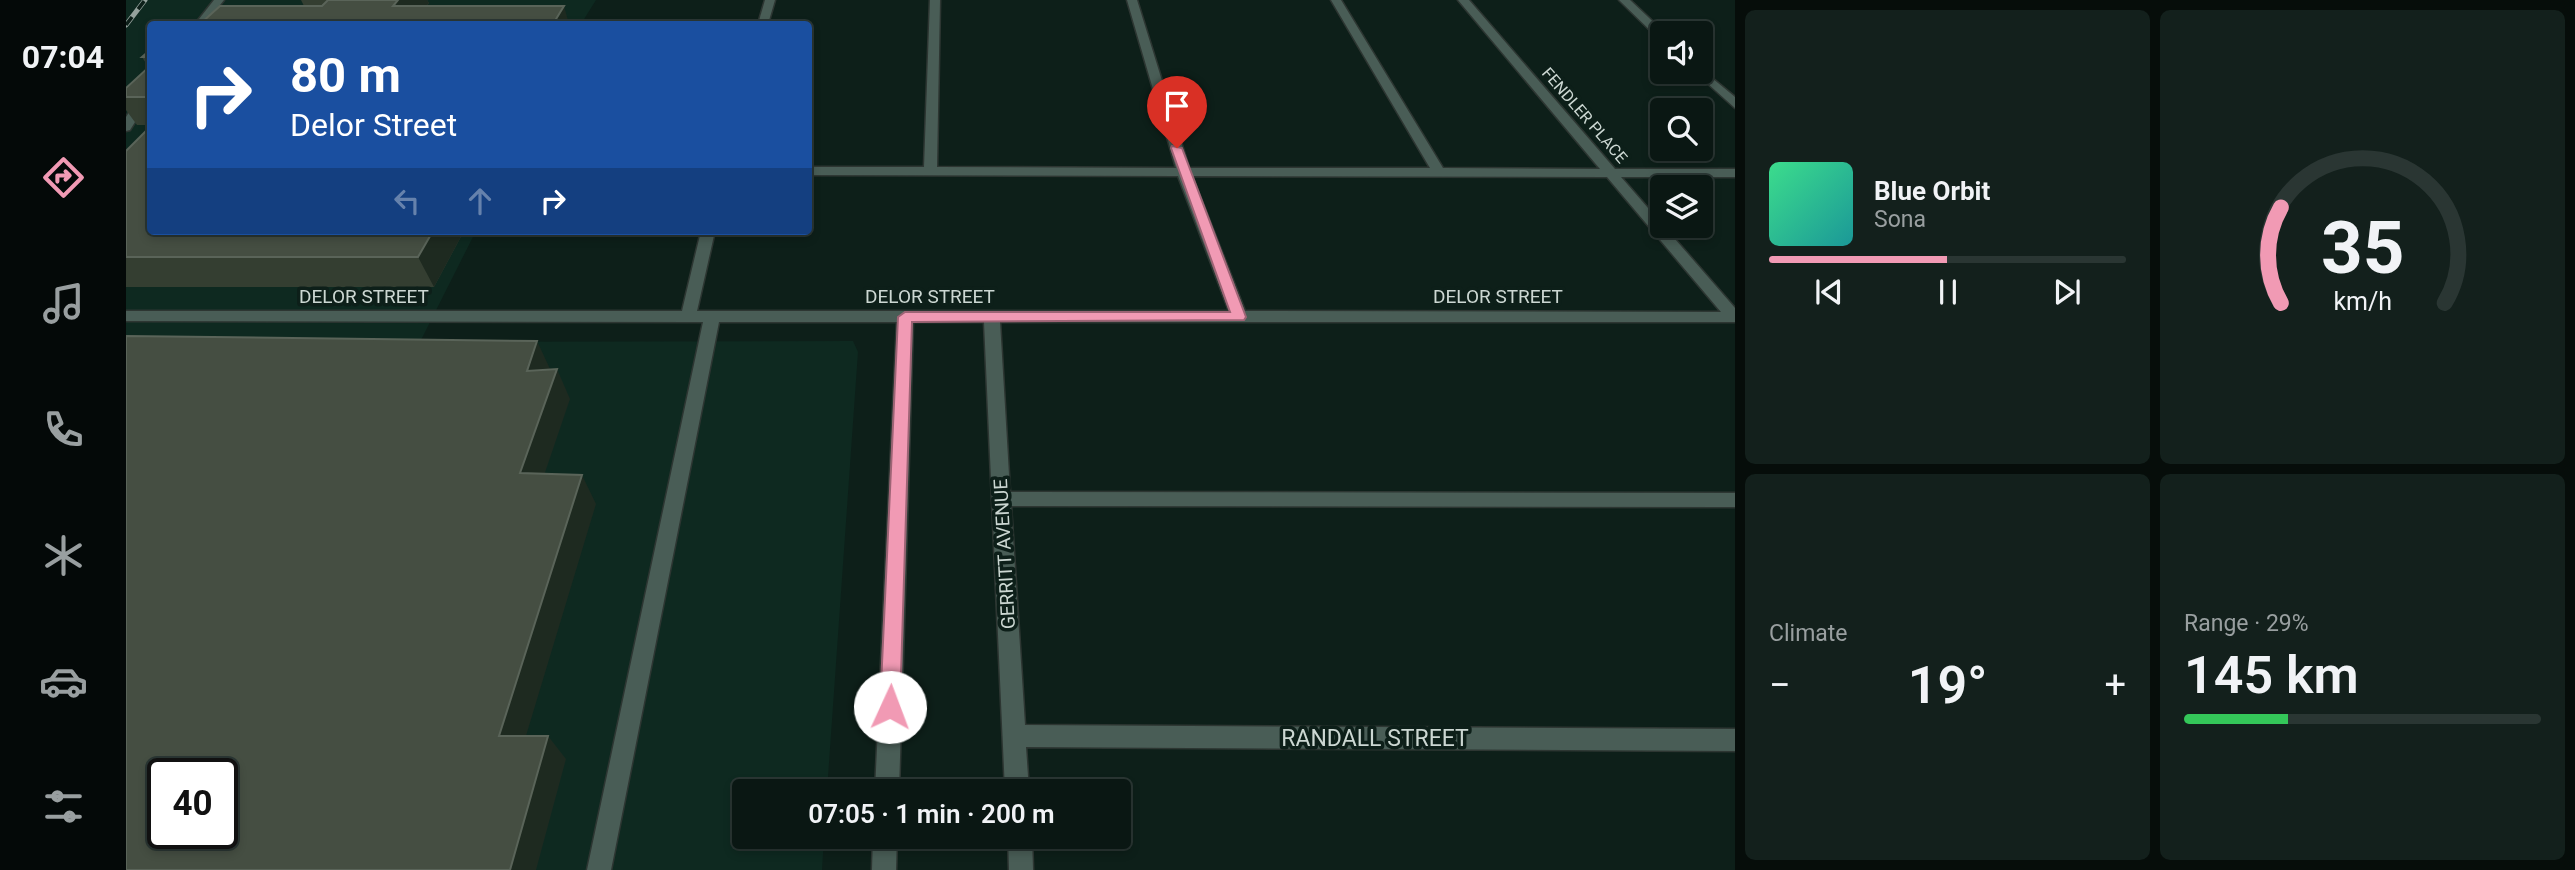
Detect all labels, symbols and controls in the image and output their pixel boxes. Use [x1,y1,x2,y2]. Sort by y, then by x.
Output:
map controls [1650,21,1713,238]
button: sound [1650,21,1713,84]
text: 07:04 [22,38,104,76]
text: 80 m [290,47,401,104]
icon: right [175,49,266,140]
street label: FENDLER PLACE [1538,64,1631,167]
pin [1147,76,1207,148]
icon: arrive [1158,87,1196,125]
button: search [1650,98,1713,161]
text: Delor Street [290,106,457,144]
icon: directions [39,153,88,202]
button: layers [1650,175,1713,238]
text: Blue Orbit [1874,176,1990,206]
icon: left [388,182,426,220]
icon: ahead [461,182,499,220]
icon: right [534,182,572,220]
text: 35 [2321,205,2404,291]
text: Sona [1874,206,1926,233]
icon: previous [1810,273,1848,311]
icon: pause [1929,273,1967,311]
icon: next [2048,273,2086,311]
icon: music [39,279,88,328]
street label: DELOR STREET [299,285,429,308]
street label: DELOR STREET [865,285,995,308]
street label: DELOR STREET [1433,285,1563,308]
text: km/h [2333,287,2392,316]
icon: phone [39,405,88,454]
street label: GERRITT AVENUE [989,478,1020,630]
icon: climate [39,531,88,580]
text: Range · 29% [2184,610,2309,637]
text: Climate [1769,620,1848,647]
text: 145 km [2184,645,2359,706]
text: 19° [1908,655,1987,716]
icon: car [39,657,88,706]
text: − [1769,663,1791,707]
text: + [2104,663,2126,707]
position arrow [853,670,927,744]
street label: RANDALL STREET [1281,725,1469,752]
speed limit sign: 40 [147,758,238,849]
icon: filters [39,782,88,831]
text: 07:05 · 1 min · 200 m [808,799,1055,829]

